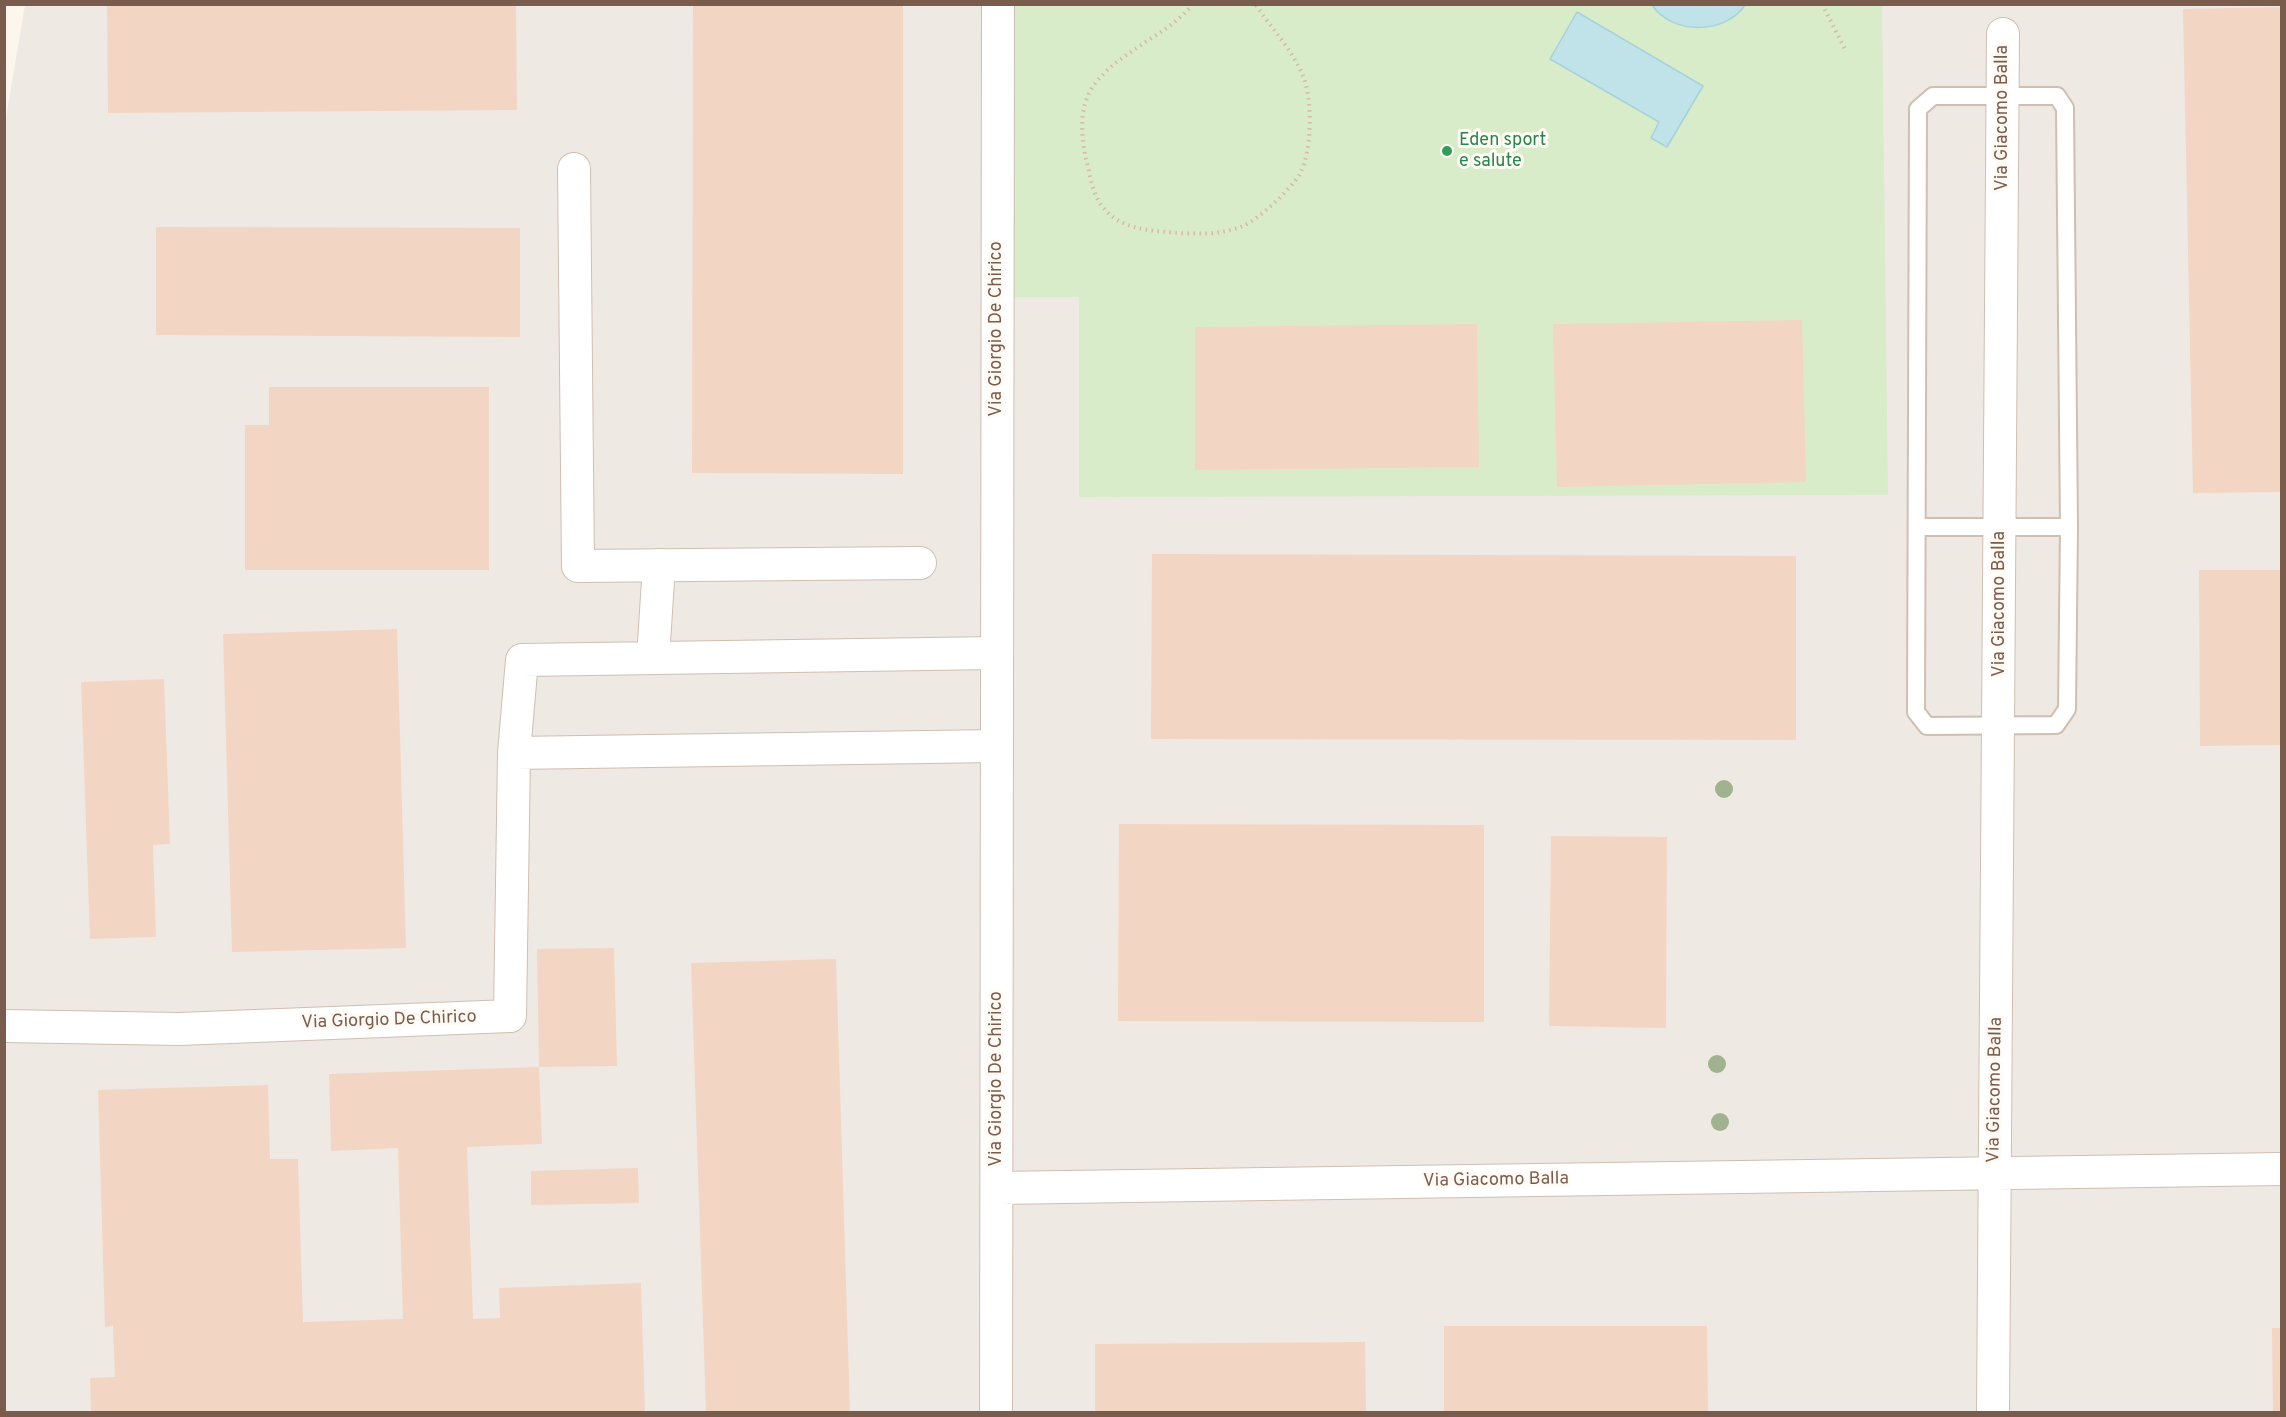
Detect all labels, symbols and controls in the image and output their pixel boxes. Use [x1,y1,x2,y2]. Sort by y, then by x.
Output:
street label: Via Giacomo Balla [1992,45,2014,191]
place label: Eden sport e salute [1459,130,1546,172]
marker: Eden sport e salute [1440,144,1454,158]
street label: Via Giorgio De Chirico [986,241,1008,417]
street label: Via Giacomo Balla [1989,531,2011,677]
street label: Via Giorgio De Chirico [986,991,1008,1167]
street label: Via Giorgio De Chirico [301,1007,477,1035]
street label: Via Giacomo Balla [1984,1017,2008,1163]
street label: Via Giacomo Balla [1423,1169,1569,1193]

